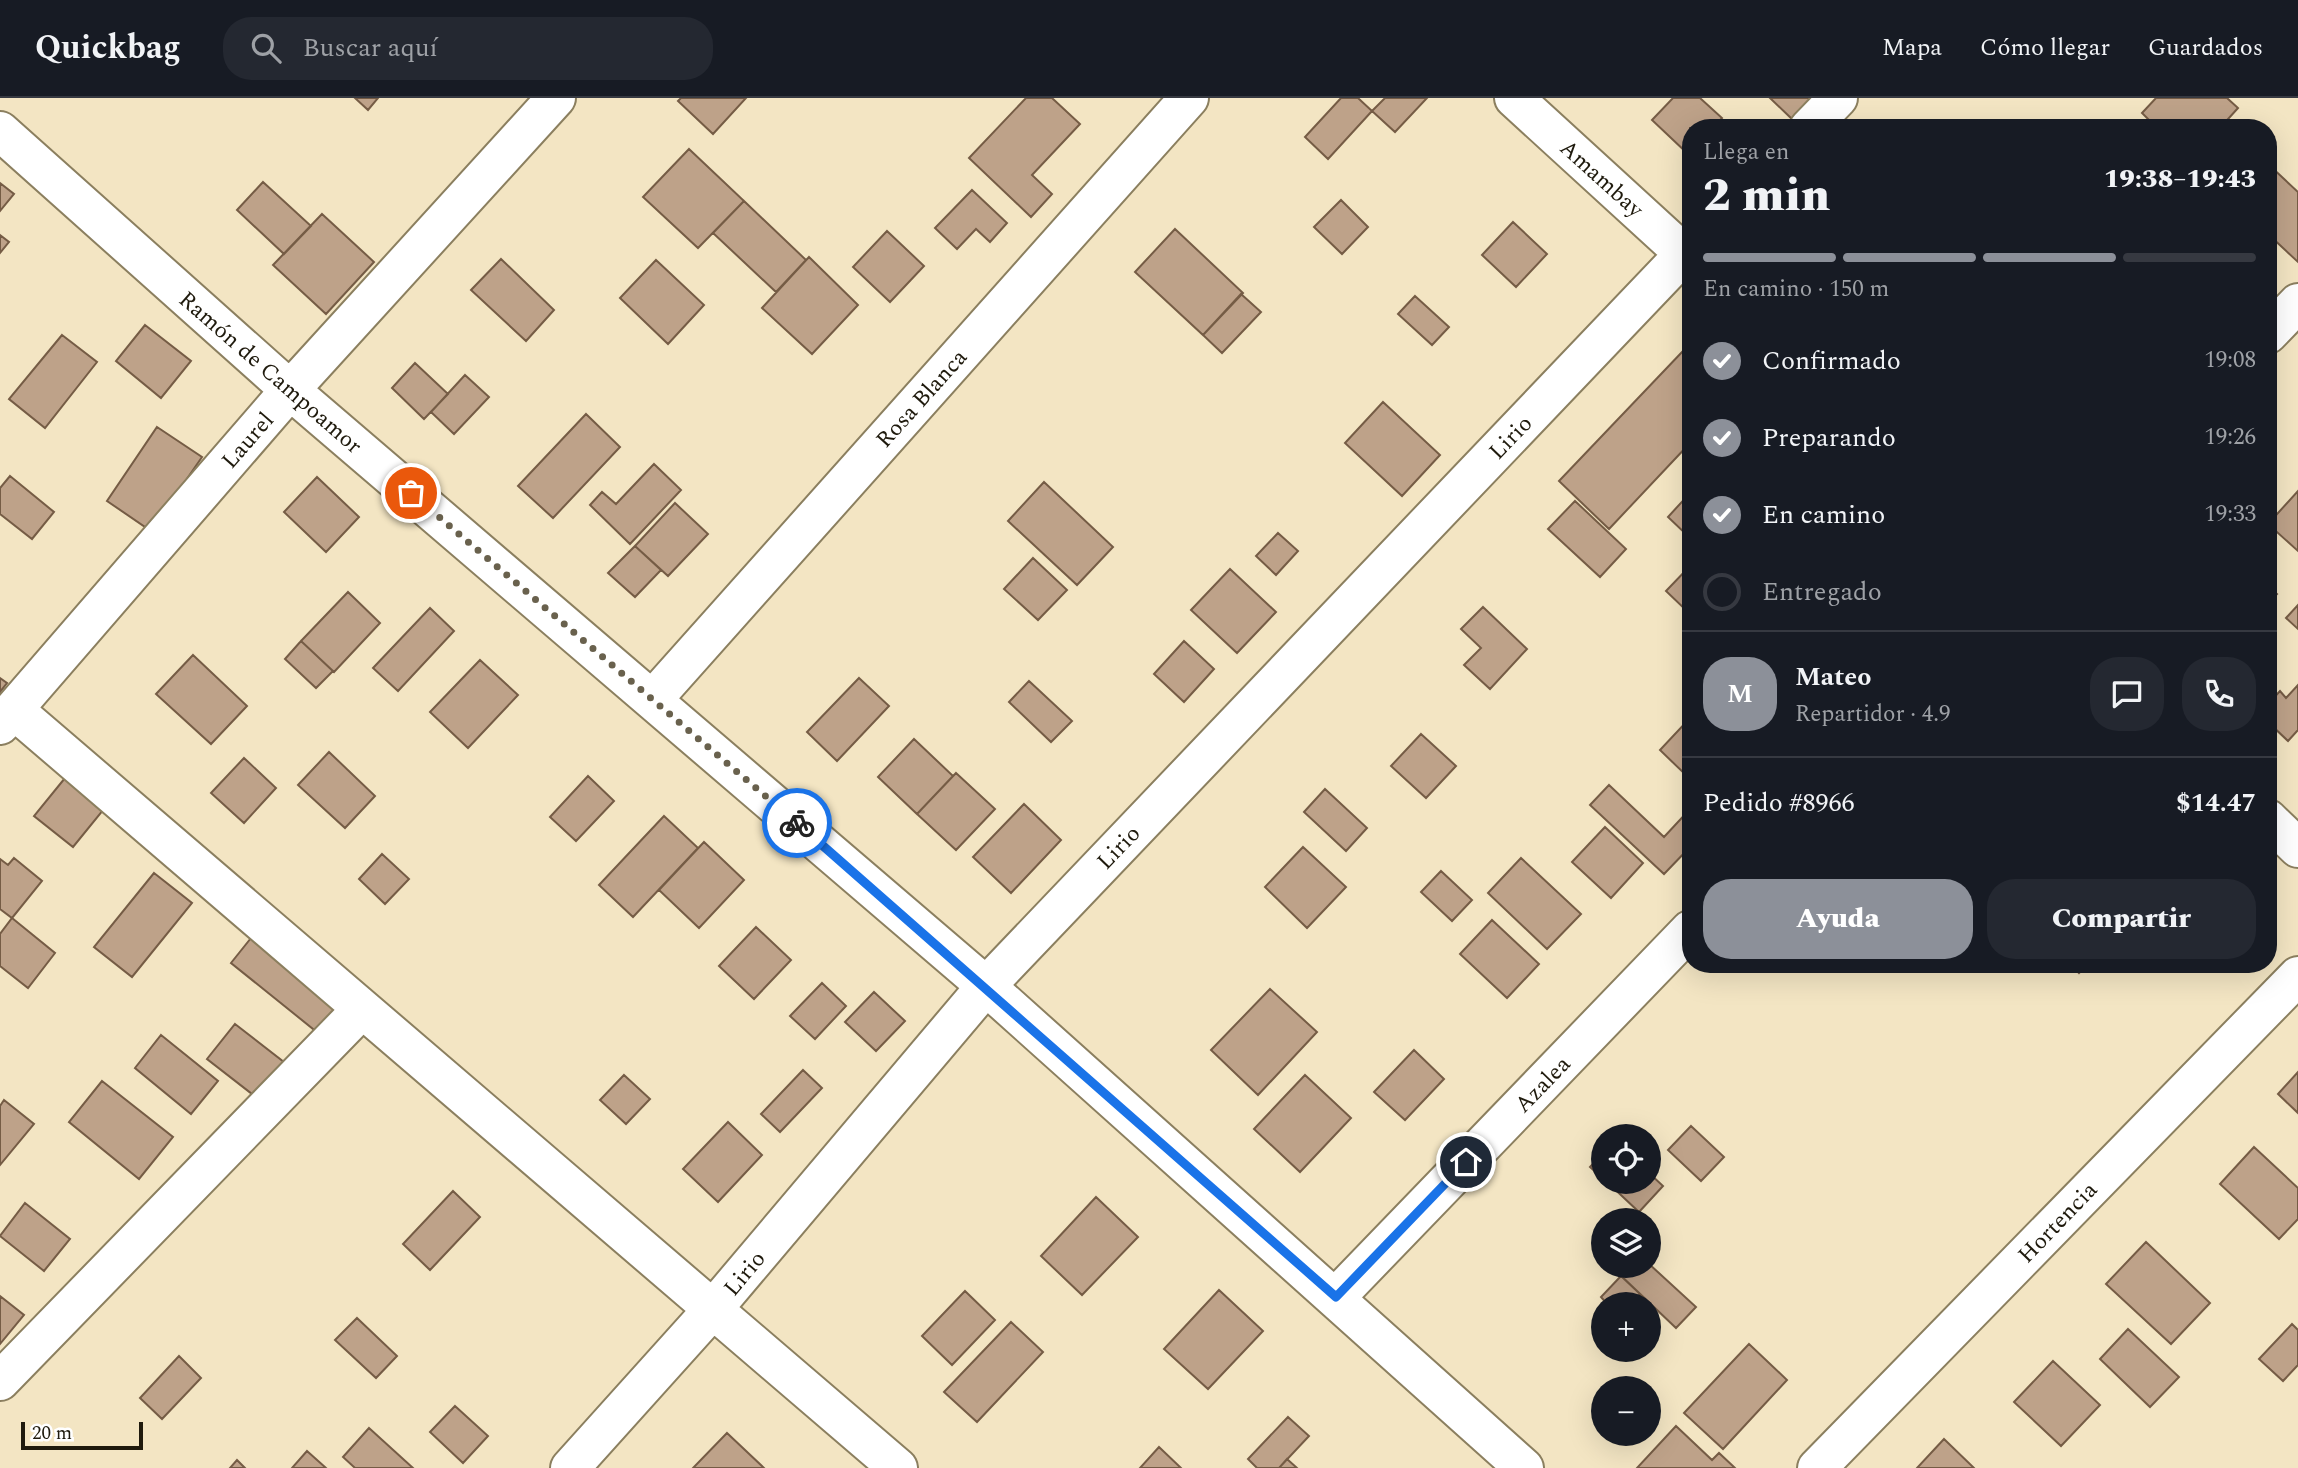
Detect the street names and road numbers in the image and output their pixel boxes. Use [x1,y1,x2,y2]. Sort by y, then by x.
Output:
street label: Amambay [1551,132,1652,227]
street label: Ramón de Campoamor [170,283,370,463]
street label: Rosa Blanca [868,342,976,456]
street label: Laurel [213,405,283,477]
street label: Lirio [1481,408,1541,468]
street label: Lirio [1089,818,1149,878]
street label: Azalea [1507,1048,1579,1122]
street label: Hortencia [2010,1174,2106,1272]
street label: Lirio [716,1243,775,1305]

